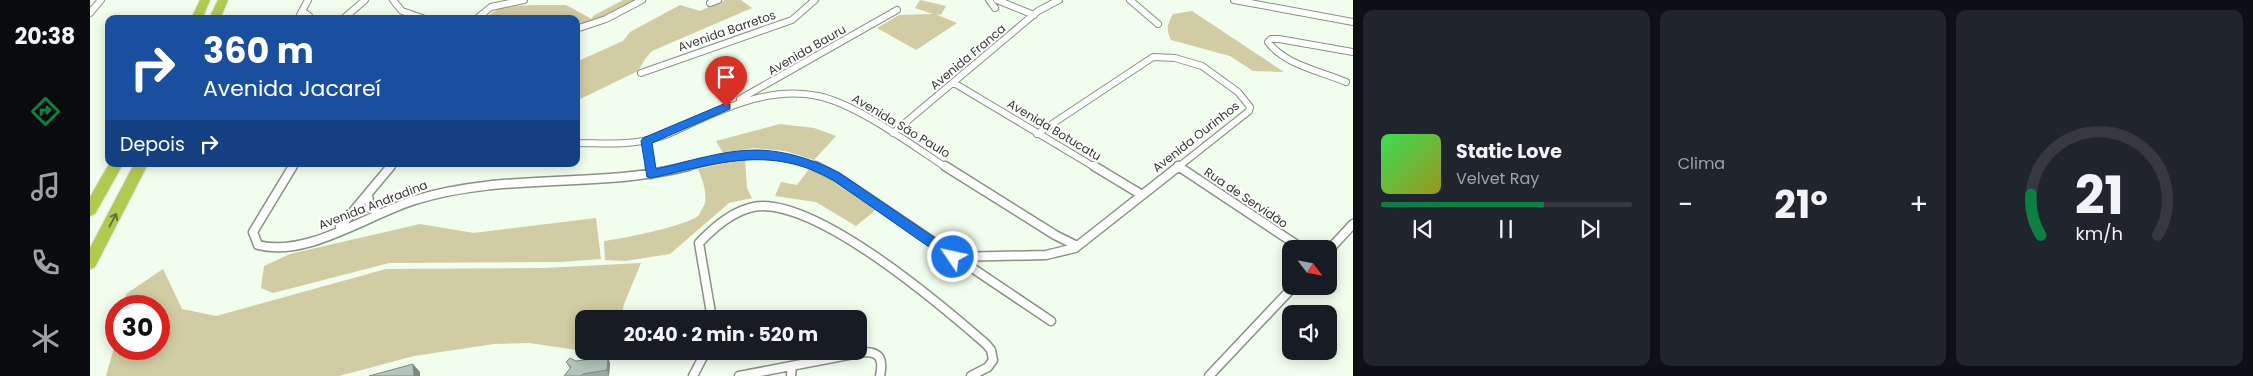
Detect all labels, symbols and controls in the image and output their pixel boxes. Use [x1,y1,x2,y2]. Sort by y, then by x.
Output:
street label: Avenida Barretos [676,6,778,55]
street label: Avenida Bauru [765,20,849,79]
street label: Avenida Franca [926,20,1009,93]
text: 20:38 [15,21,75,52]
text: 360 m [203,26,314,75]
icon: right [120,35,185,100]
pin [705,56,747,107]
icon: arrive [712,63,740,91]
text: Avenida Jacareí [203,73,381,104]
street label: Avenida São Paulo [849,90,954,162]
icon: directions [28,94,63,129]
street label: Avenida Botucatu [1004,95,1104,164]
street label: Avenida Ourinhos [1149,97,1243,176]
icon: right [195,130,223,158]
text: Depois [120,131,185,158]
text: Static Love [1456,138,1562,165]
text: Clima [1678,152,1725,175]
text: 21 [2075,159,2124,232]
street label: Rua de Servidão [1201,163,1292,232]
text: Velvet Ray [1456,167,1539,190]
icon: music [28,169,63,204]
street label: Avenida Andradina [316,176,430,233]
text: 21° [1774,178,1828,231]
text: − [1678,185,1693,224]
text: + [1909,185,1928,224]
one-way arrow [108,212,118,227]
icon: previous [1409,215,1437,243]
icon: pause [1492,215,1520,243]
icon: next [1576,215,1604,243]
text: km/h [2076,221,2123,246]
position arrow [926,230,978,282]
north arrow [1282,240,1338,295]
map controls [1282,240,1337,360]
icon: phone [28,245,63,280]
speed limit sign: 30 [105,295,170,360]
button: sound [1282,305,1337,360]
icon: climate [28,321,63,356]
text: 20:40 · 2 min · 520 m [624,321,818,348]

